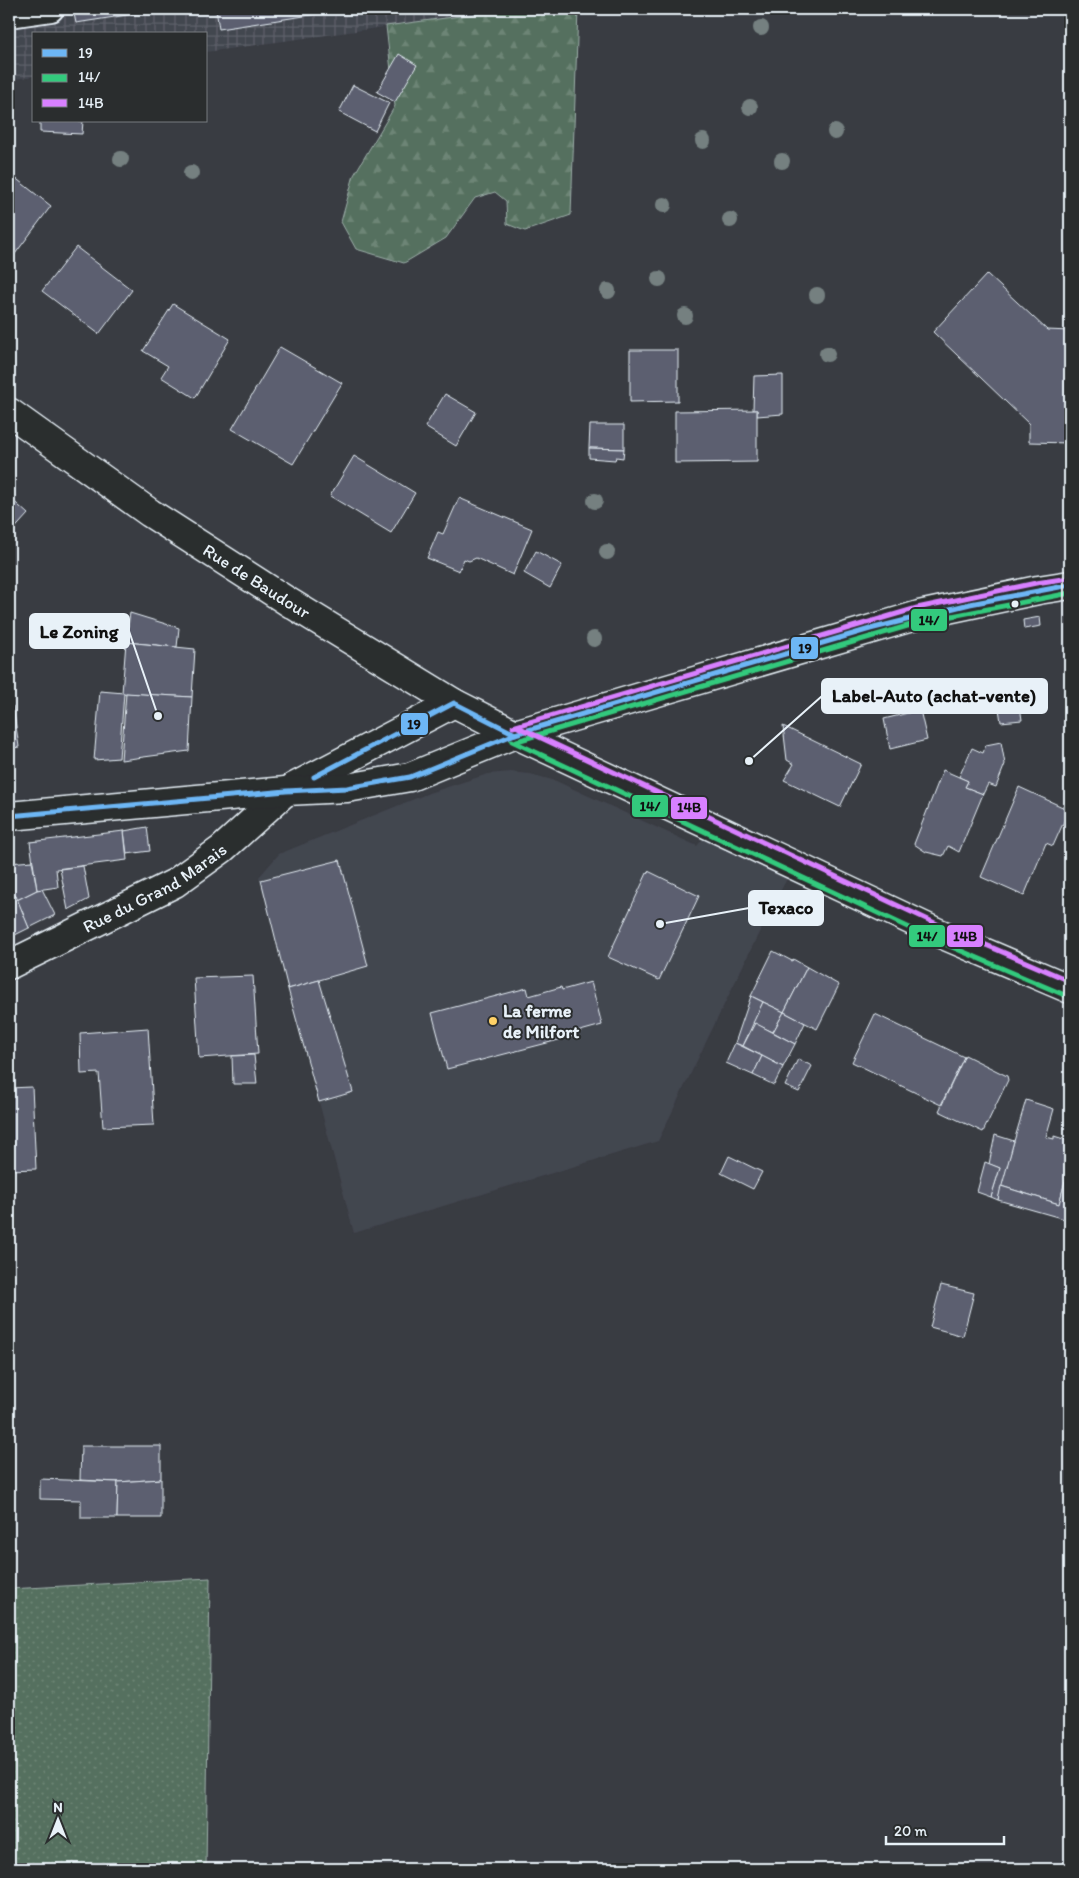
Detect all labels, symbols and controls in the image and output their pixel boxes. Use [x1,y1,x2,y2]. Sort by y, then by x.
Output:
legend [32,32,208,122]
text: 19 [78,44,93,62]
text: 14/ [78,68,101,86]
text: 14B [78,94,104,112]
street label: Rue de Baudour [199,539,315,624]
unlabelled marker [1010,599,1020,609]
line badge: 14/ [910,608,948,632]
text: 14/ [919,612,941,629]
callout: Le Zoning [30,614,129,648]
text: Le Zoning [40,620,120,643]
line badge: 19 [790,636,819,660]
text: 19 [798,640,812,657]
callout: Label-Auto (achat-vente) [822,679,1047,713]
text: Label-Auto (achat-vente) [832,684,1036,707]
line badge: 19 [400,712,429,736]
text: 19 [407,716,421,733]
line badge: 14/ [631,794,669,818]
line badge: 14B [670,796,708,820]
text: 14/ [640,798,662,815]
text: 14B [677,799,701,816]
street label: Rue du Grand Marais [79,838,231,938]
callout: Texaco [749,891,823,925]
text: Texaco [758,896,814,919]
line badge: 14/ [908,924,946,948]
line badge: 14B [946,924,984,948]
text: 14/ [917,928,939,945]
text: 14B [953,928,977,945]
place label: La ferme de Milfort [503,1000,579,1043]
marker: La ferme de Milfort [487,1015,499,1027]
north arrow [32,1796,82,1846]
text: N [53,1799,63,1816]
scale bar [886,1813,1004,1845]
text: 20 m [894,1822,928,1840]

